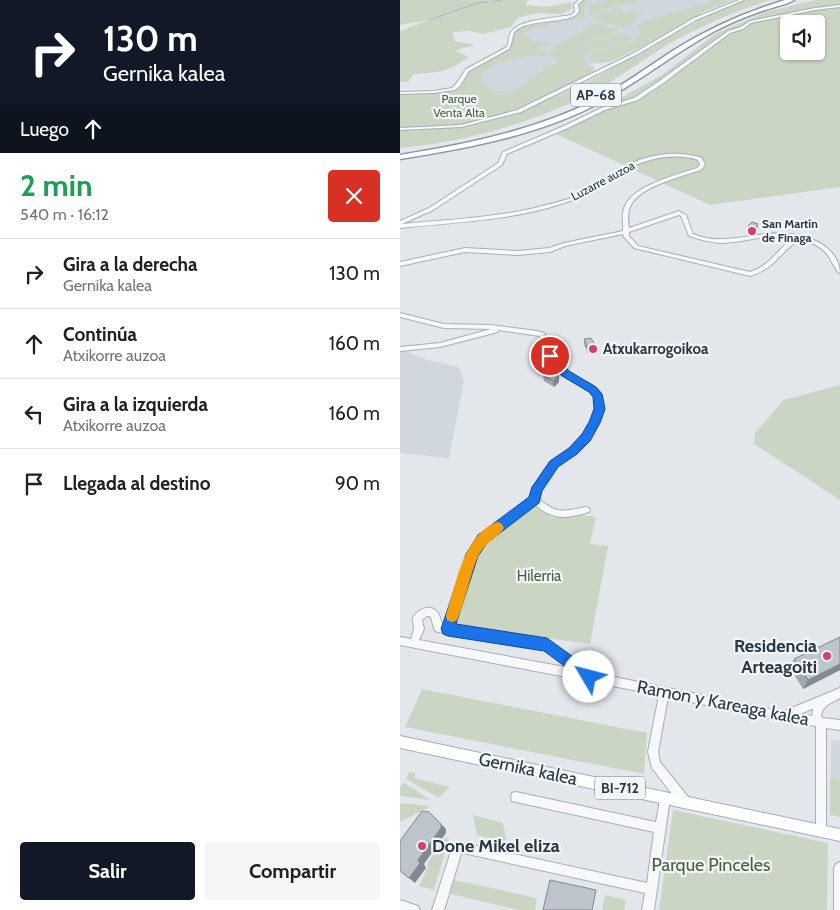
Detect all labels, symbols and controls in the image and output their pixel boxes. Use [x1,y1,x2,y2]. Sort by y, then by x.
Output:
map controls [780,15,825,60]
button: sound [780,15,825,60]
text: 130 m [103,17,198,60]
icon: right [20,20,85,85]
text: Gernika kalea [103,60,225,87]
road number: AP-68 [571,84,621,106]
park label: Parque Venta Alta [433,91,485,120]
icon: ahead [79,115,107,143]
text: Luego [20,118,69,141]
street label: Luzarre auzoa [568,157,637,204]
text: 2 min [20,167,92,204]
button: close [328,170,380,222]
text: 540 m · 16:12 [20,205,109,224]
place label: San Martín de Finaga [762,216,818,245]
marker: San Martín de Finaga [746,225,758,237]
text: Gira a la derecha [63,253,198,276]
icon: right [20,260,48,288]
text: 130 m [329,262,380,285]
text: Gernika kalea [63,276,152,295]
text: Continúa [63,323,137,346]
icon: ahead [20,330,48,358]
text: 160 m [329,332,380,355]
pin [529,335,571,377]
place label: Atxukarrogoikoa [603,340,709,358]
icon: arrive [536,342,564,370]
marker: Atxukarrogoikoa [587,343,599,355]
text: Atxikorre auzoa [63,346,166,365]
text: Gira a la izquierda [63,393,208,416]
icon: left [20,400,48,428]
text: 160 m [329,402,380,425]
text: Atxikorre auzoa [63,416,166,435]
icon: arrive [20,470,48,498]
text: Llegada al destino [63,472,210,495]
text: 90 m [335,472,380,495]
park label: Hilerria [517,567,562,585]
place label: Residencia Arteagoiti [734,635,817,678]
position arrow [562,650,614,702]
marker: Residencia Arteagoiti [821,650,833,662]
street label: Ramon y Kareaga kalea [635,676,811,731]
street label: Gernika kalea [477,748,580,790]
road number: BI-712 [595,776,645,800]
place label: Done Mikel eliza [432,835,560,857]
marker: Done Mikel eliza [416,840,428,852]
button: Salir [20,842,195,900]
button: Compartir [205,842,380,900]
park label: Parque Pinceles [651,854,771,876]

